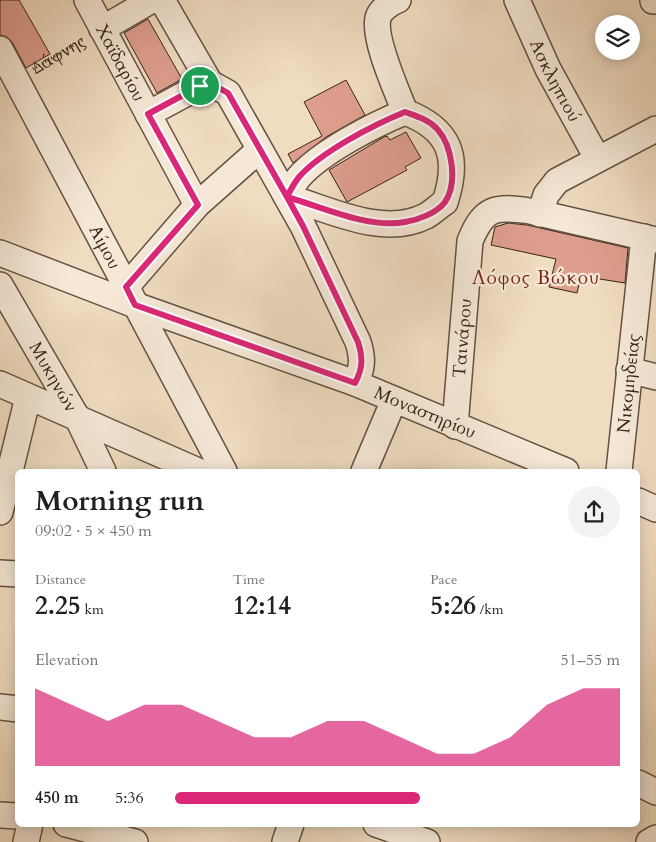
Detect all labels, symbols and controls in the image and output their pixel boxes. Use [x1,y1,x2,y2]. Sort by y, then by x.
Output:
map controls [595,15,640,60]
button: layers [595,15,640,60]
street label: Χαϊδαρίου [90,19,152,106]
street label: Δάφνης [26,28,90,80]
street label: Ασκληπιού [524,35,587,126]
pin [179,65,221,107]
icon: arrive [186,72,214,100]
street label: Αίμου [83,220,127,273]
district label: Λόφος Βώκου [472,265,600,291]
street label: Ταινάρου [446,298,478,379]
street label: Νικομηδείας [611,332,646,435]
street label: Μυκηνών [23,337,84,416]
street label: Μοναστηρίου [370,380,480,445]
text: Morning run [35,482,204,520]
button: share [568,486,620,538]
text: 09:02 · 5 × 450 m [35,520,152,542]
text: Distance [35,570,86,589]
text: Time [233,570,265,589]
text: Pace [430,570,457,589]
text: 2.25 [35,589,81,623]
text: 12:14 [233,589,291,623]
text: 5:26 [430,589,476,623]
text: km [81,600,104,619]
text: /km [476,600,504,619]
text: Elevation [35,649,99,671]
text: 51–55 m [561,649,620,671]
text: 450 m [35,787,79,809]
text: 5:36 [115,787,144,809]

